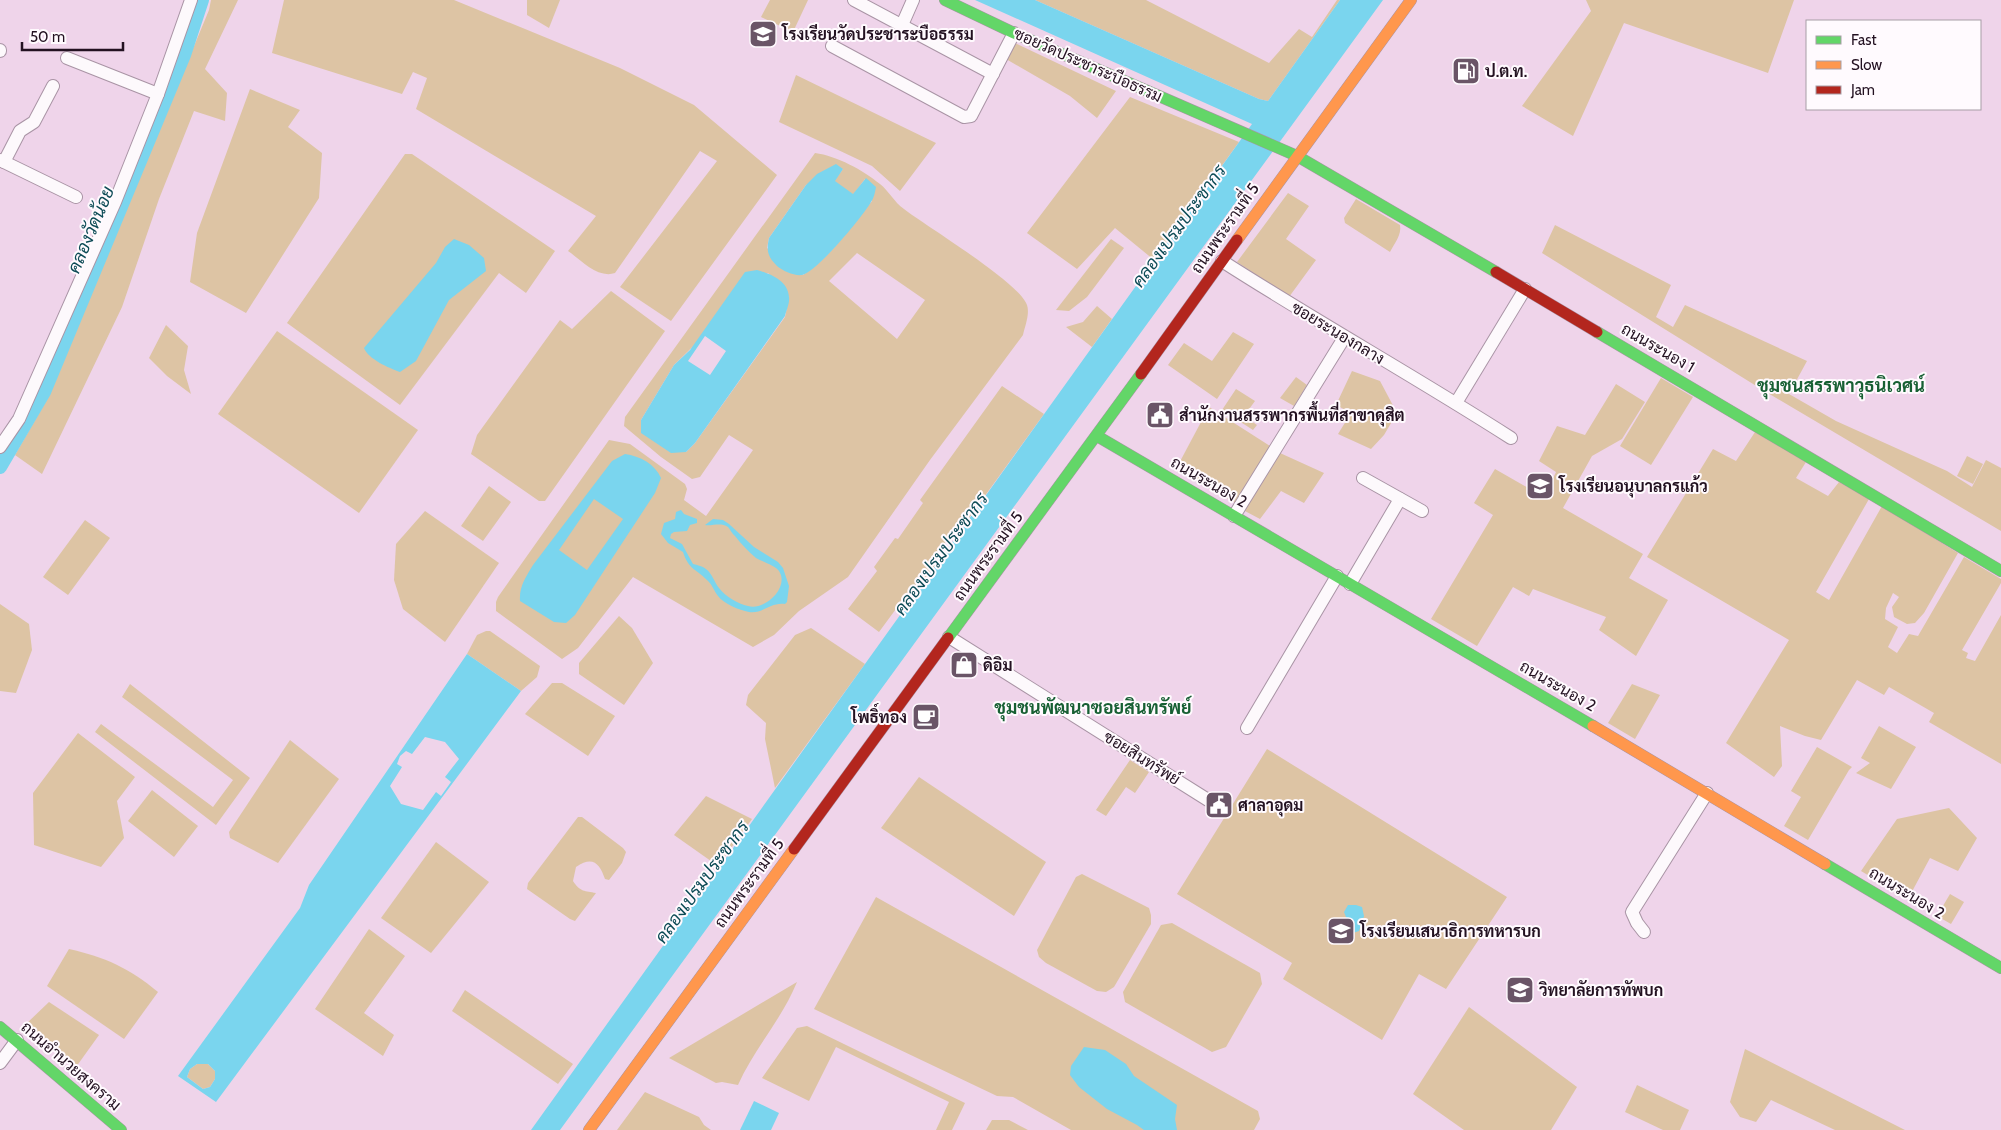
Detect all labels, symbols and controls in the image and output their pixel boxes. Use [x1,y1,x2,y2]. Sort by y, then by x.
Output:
school or university icon: โรงเรียนวัดประชาระบือธรรม [748,19,778,49]
scale bar [22,20,124,52]
legend [1806,20,1981,110]
place label: โรงเรียนวัดประชาระบือธรรม [781,23,974,44]
street label: ซอยวัดประชาระบือธรรม [1011,23,1165,106]
text: 50 m [30,28,65,46]
text: Fast [1851,31,1876,49]
fuel station icon: ป.ต.ท. [1451,56,1481,86]
text: Slow [1851,56,1882,74]
place label: ป.ต.ท. [1485,62,1527,81]
text: Jam [1850,81,1875,99]
water label: คลองเปรมประชากร [1127,159,1232,292]
street label: ถนนพระรามที่ 5 [1183,176,1263,277]
water label: คลองวัดน้อย [62,183,119,277]
street label: ซอยระนองกลาง [1288,298,1388,368]
street label: ถนนระนอง 1 [1618,319,1698,377]
district label: ชุมชนสรรพาวุธนิเวศน์ [1757,373,1926,400]
public building icon: สำนักงานสรรพากรพื้นที่สาขาดุสิต [1145,400,1175,430]
place label: สำนักงานสรรพากรพื้นที่สาขาดุสิต [1179,401,1405,427]
street label: ถนนระนอง 2 [1168,453,1250,511]
school or university icon: โรงเรียนอนุบาลกรแก้ว [1525,471,1555,501]
place label: โรงเรียนอนุบาลกรแก้ว [1558,475,1708,498]
water label: คลองเปรมประชากร [889,487,994,620]
street label: ถนนพระรามที่ 5 [945,505,1027,604]
shop icon: ดิอิม [949,650,979,680]
place label: ดิอิม [983,655,1013,675]
street label: ถนนระนอง 2 [1517,657,1599,715]
district label: ชุมชนพัฒนาซอยสินทรัพย์ [994,695,1193,722]
place label: โพธิ์ทอง [850,702,907,727]
cafe icon: โพธิ์ทอง [911,702,941,732]
street label: ซอยสินทรัพย์ [1100,724,1185,789]
public building icon: ศาลาอุดม [1204,790,1234,820]
place label: ศาลาอุดม [1238,796,1303,817]
water label: คลองเปรมประชากร [650,815,755,948]
street label: ถนนพระรามที่ 5 [706,832,788,931]
street label: ถนนระนอง 2 [1866,863,1948,923]
school or university icon: โรงเรียนเสนาธิการทหารบก [1326,916,1356,946]
place label: โรงเรียนเสนาธิการทหารบก [1359,920,1541,941]
school or university icon: วิทยาลัยการทัพบก [1505,975,1535,1005]
place label: วิทยาลัยการทัพบก [1538,980,1663,1000]
street label: ถนนอำนวยสงคราม [17,1018,125,1114]

